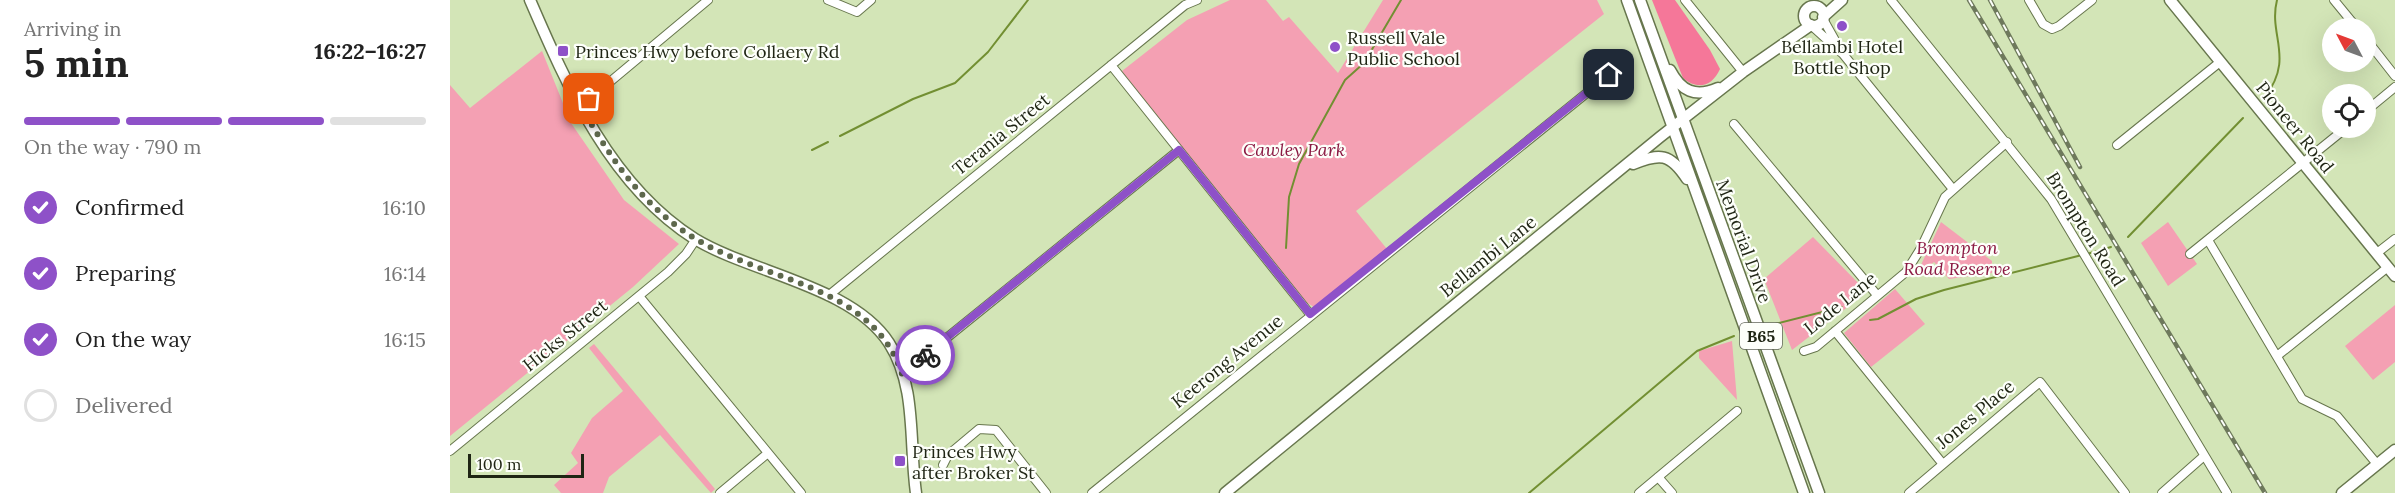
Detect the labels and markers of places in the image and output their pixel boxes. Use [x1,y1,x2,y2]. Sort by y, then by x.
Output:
marker: Bellambi Hotel Bottle Shop [1835,19,1849,33]
place label: Russell Vale Public School [1347,26,1460,70]
place label: Bellambi Hotel Bottle Shop [1781,35,1903,79]
place label: Princes Hwy before Collaery Rd [575,40,840,63]
marker: Russell Vale Public School [1328,40,1342,54]
marker: Princes Hwy before Collaery Rd [556,44,570,58]
pin [1583,49,1634,100]
pin [563,73,614,124]
place label: Princes Hwy after Broker St [912,440,1035,484]
marker: Princes Hwy after Broker St [893,454,907,468]

